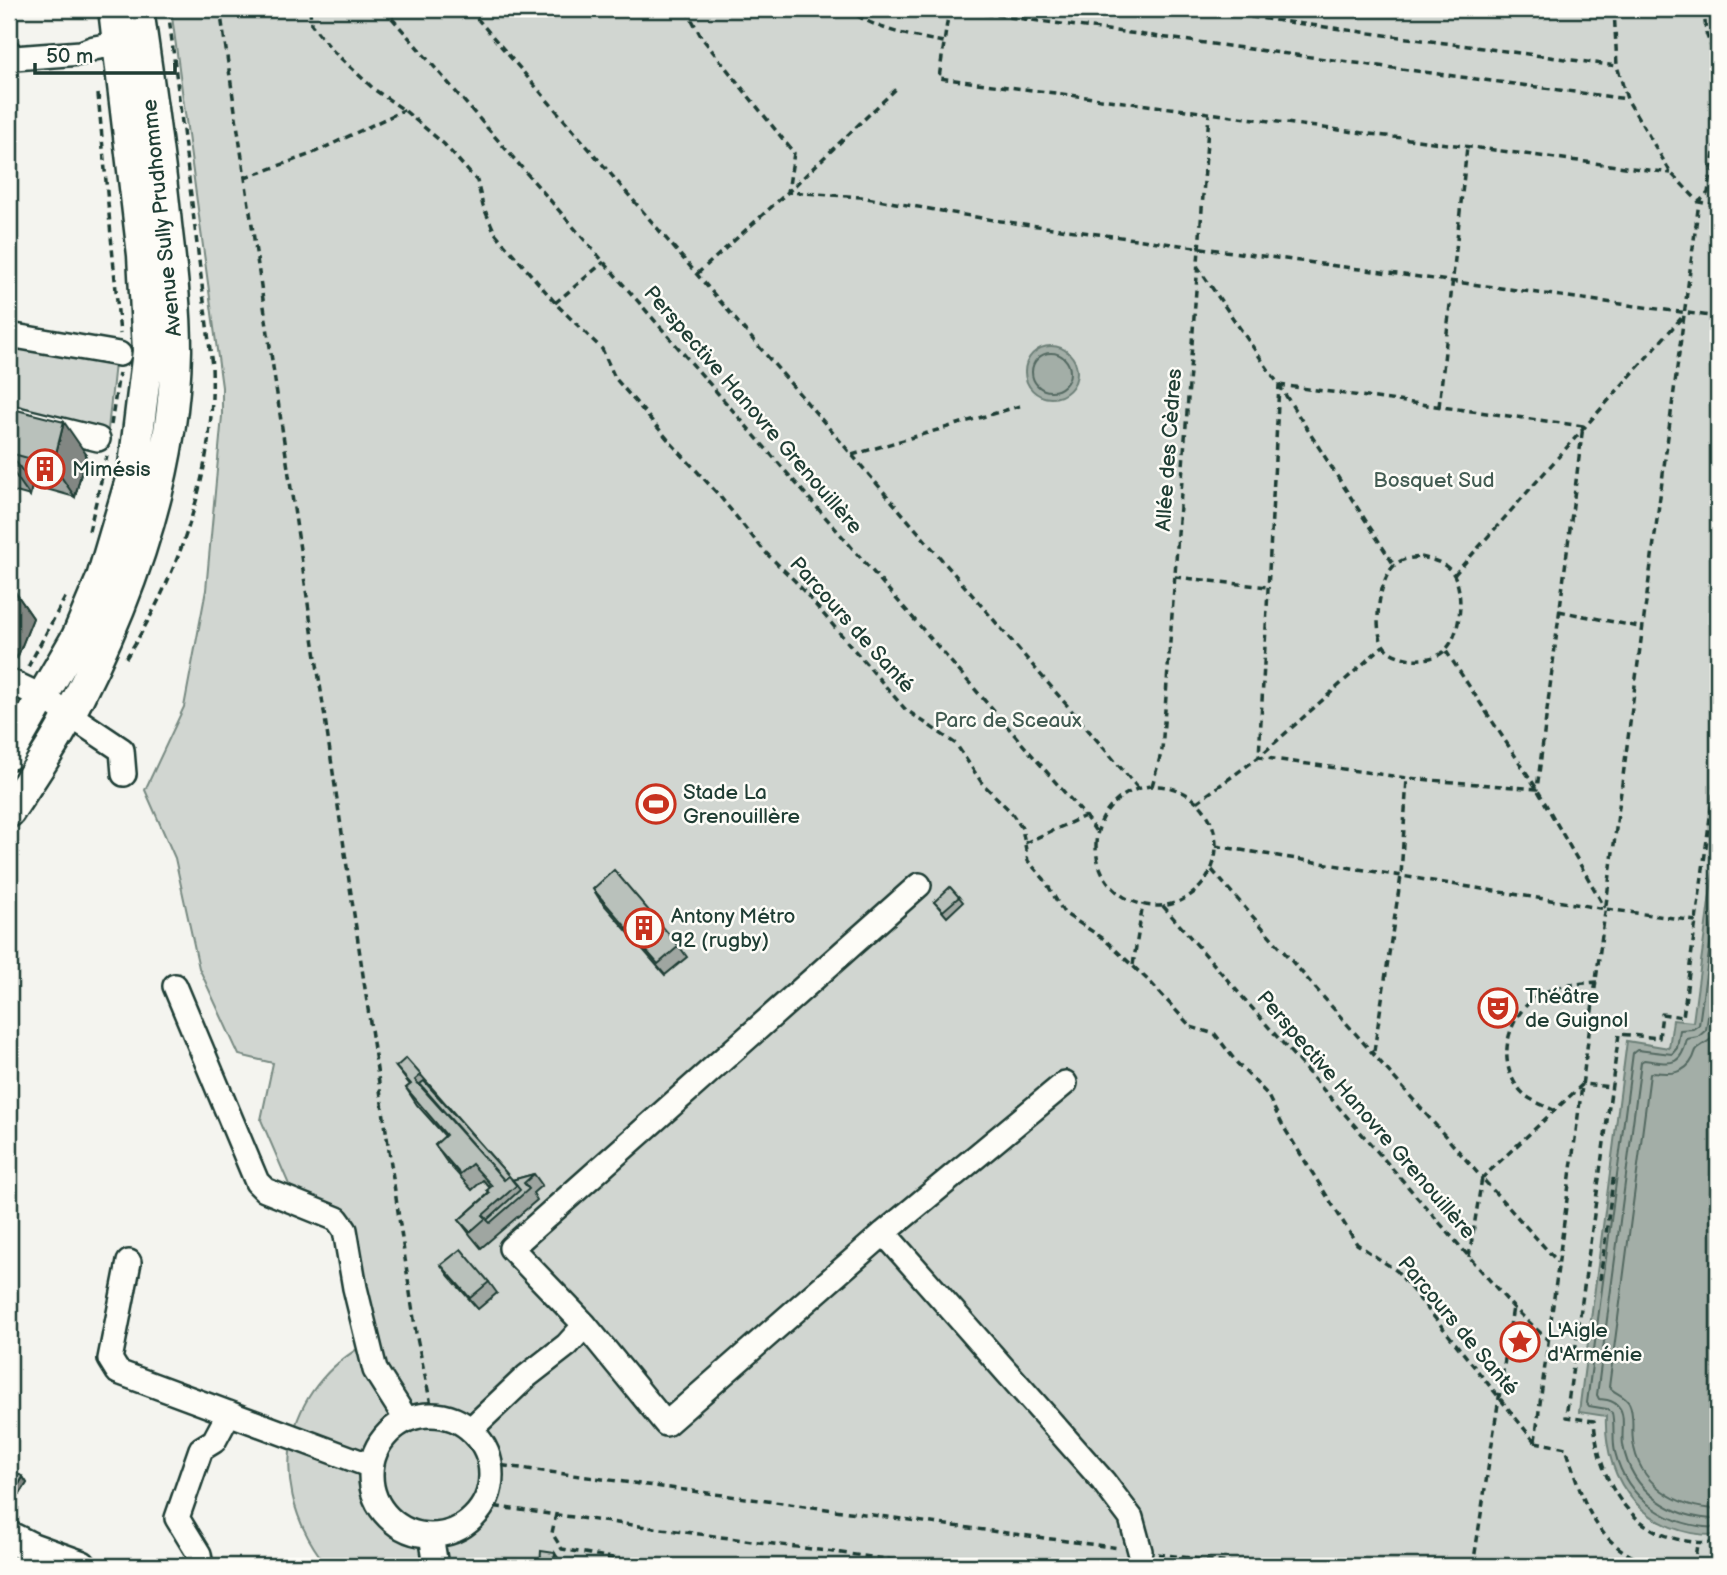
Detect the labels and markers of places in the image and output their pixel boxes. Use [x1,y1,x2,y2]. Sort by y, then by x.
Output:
building icon: Mimésis [24,448,66,490]
place label: Mimésis [72,457,151,482]
place label: Stade La Grenouillère [683,780,800,829]
sports icon: Stade La Grenouillère [635,783,677,825]
place label: Antony Métro 92 (rugby) [671,904,795,953]
building icon: Antony Métro 92 (rugby) [623,907,665,949]
place label: Théâtre de Guignol [1525,984,1628,1033]
theatre icon: Théâtre de Guignol [1477,987,1519,1029]
place label: L'Aigle d'Arménie [1547,1318,1642,1367]
place icon: L'Aigle d'Arménie [1499,1321,1541,1363]

